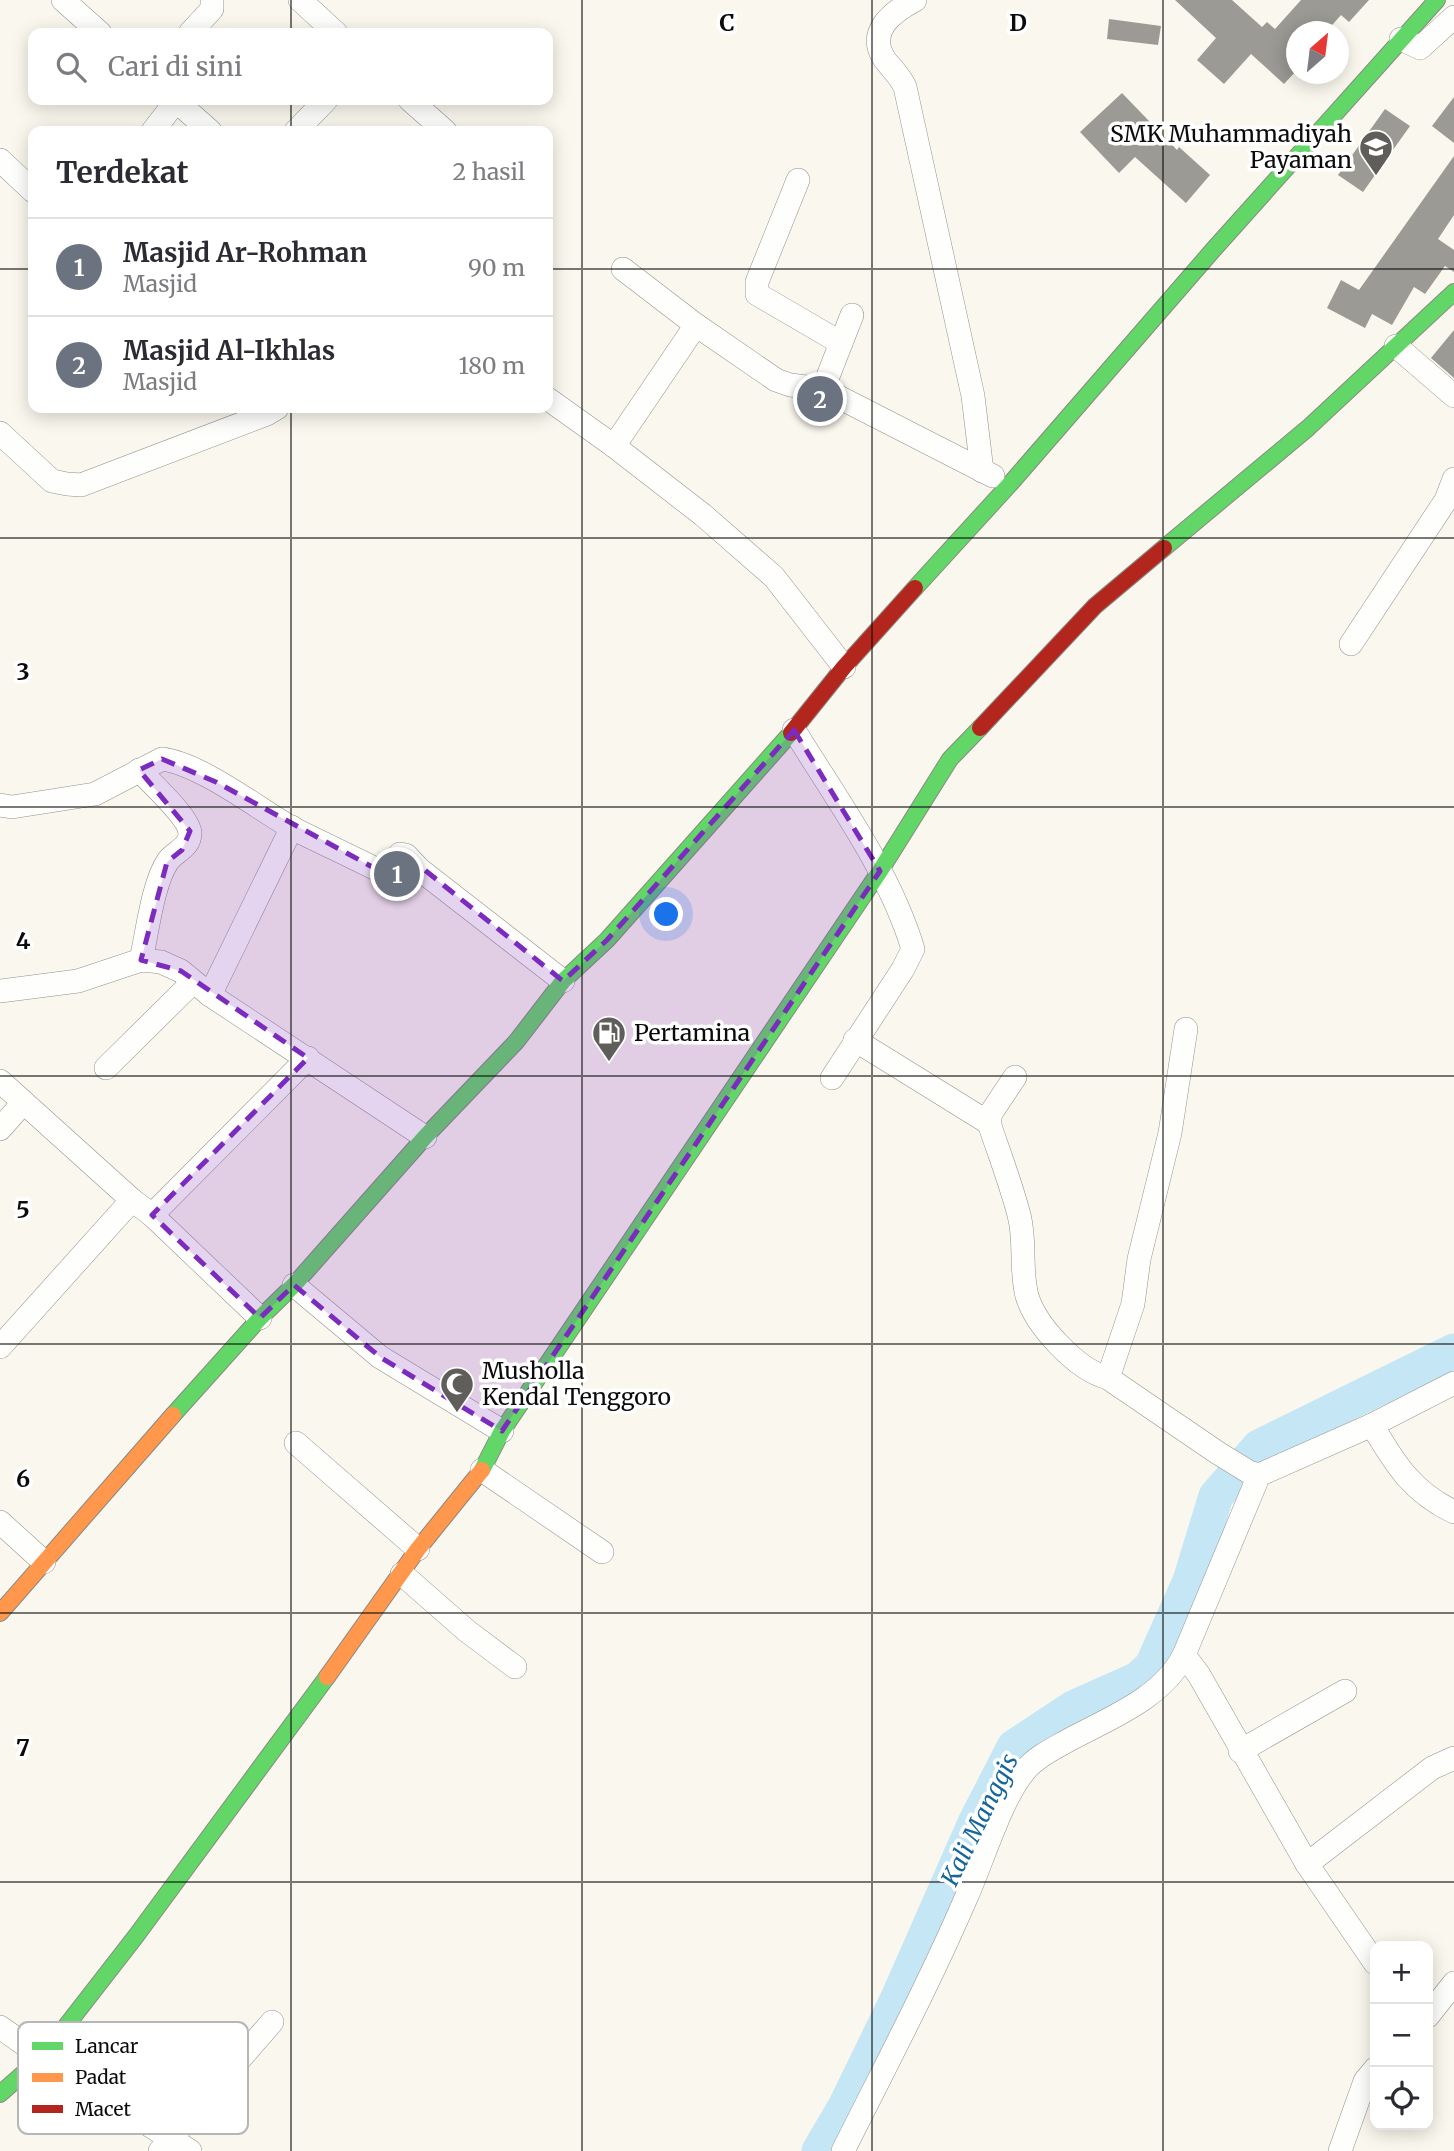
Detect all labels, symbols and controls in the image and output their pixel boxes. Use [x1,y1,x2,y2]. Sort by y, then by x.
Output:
text: C [719,8,735,37]
text: D [1009,8,1027,37]
north arrow [1286,21,1349,84]
search box [28,28,553,105]
icon: search [52,48,90,86]
text: Cari di sini [108,50,242,83]
place label: SMK Muhammadiyah Payaman [1110,119,1352,174]
school or university icon: SMK Muhammadiyah Payaman [1357,128,1395,177]
text: Terdekat [56,153,189,191]
text: 2 hasil [453,157,525,186]
text: Masjid Ar-Rohman [123,236,367,269]
text: 1 [74,253,84,282]
text: 90 m [468,253,525,282]
text: Masjid [123,269,197,298]
text: Masjid Al-Ikhlas [123,334,335,367]
text: 2 [72,351,86,380]
text: 180 m [459,351,525,380]
text: Masjid [123,367,197,396]
pin: 2 [797,373,843,425]
text: 3 [16,657,30,686]
pin: 1 [374,848,420,900]
your location [649,897,683,931]
text: 4 [16,926,31,955]
fuel station icon: Pertamina [590,1014,628,1063]
place label: Pertamina [634,1018,750,1047]
text: 5 [16,1195,30,1224]
place label: Musholla Kendal Tenggoro [482,1356,671,1411]
mosque icon: Musholla Kendal Tenggoro [438,1365,476,1414]
text: 6 [16,1464,30,1493]
text: 7 [16,1733,30,1762]
water label: Kali Manggis [934,1749,1025,1892]
map controls [1370,1941,1433,2130]
button: + [1370,1941,1433,2004]
button: − [1370,2004,1433,2067]
legend [18,2022,248,2134]
text: Lancar [75,2034,139,2058]
text: Padat [75,2065,127,2089]
button: locate [1370,2067,1433,2130]
text: Macet [75,2097,131,2121]

